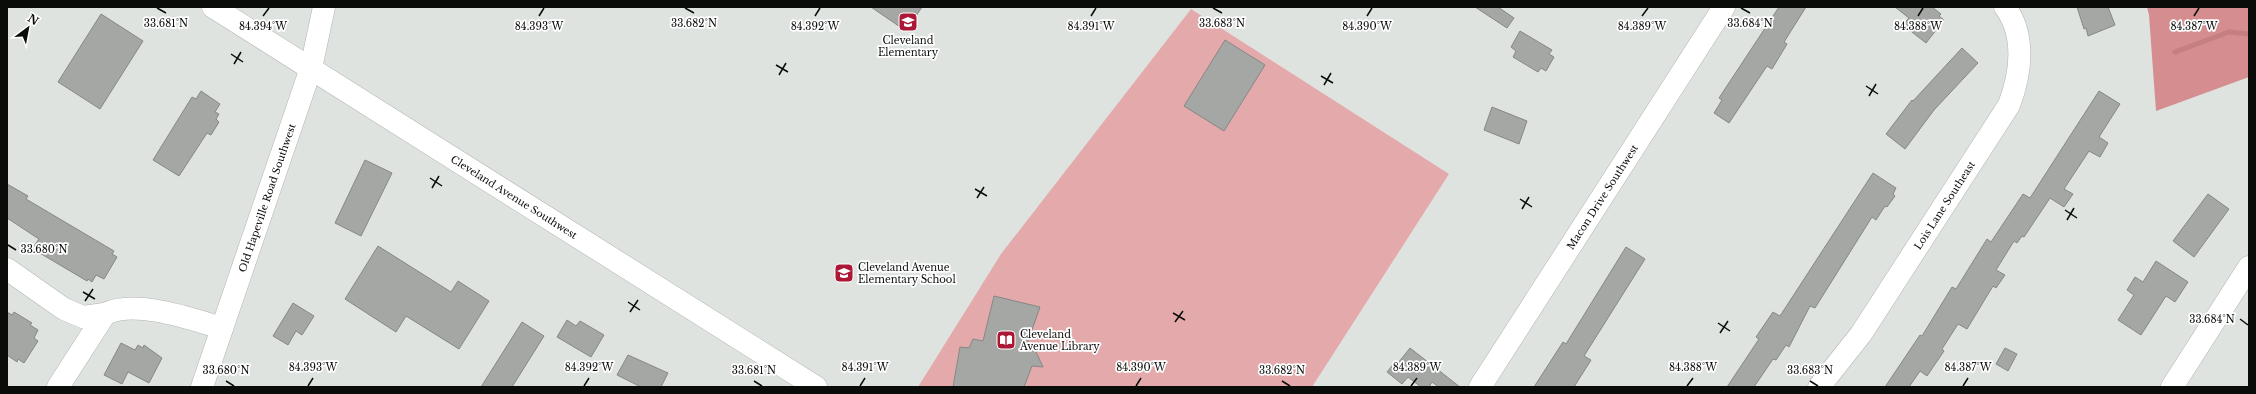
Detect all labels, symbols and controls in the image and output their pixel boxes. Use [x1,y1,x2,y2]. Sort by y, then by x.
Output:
north arrow [8,8,48,48]
text: N [25,11,42,29]
school or university icon: Cleveland Elementary [897,11,919,33]
text: 33.681°N [144,17,188,30]
text: 33.682°N [671,17,717,30]
text: 33.683°N [1199,17,1245,30]
text: 33.684°N [1727,17,1773,30]
text: 84.394°W [239,20,287,33]
text: 84.393°W [515,20,564,33]
text: 84.392°W [791,20,840,33]
text: 84.391°W [1068,20,1115,33]
text: 84.390°W [1342,20,1392,33]
text: 84.389°W [1618,20,1666,33]
text: 84.388°W [1894,20,1942,33]
text: 84.387°W [2170,20,2218,33]
place label: Cleveland Elementary [878,34,939,59]
street label: Old Hapeville Road Southwest [235,122,298,274]
street label: Macon Drive Southwest [1564,142,1641,252]
street label: Cleveland Avenue Southwest [449,152,580,242]
street label: Lois Lane Southeast [1911,158,1978,252]
text: 33.680°N [21,243,67,256]
place label: Cleveland Avenue Elementary School [858,261,956,286]
school or university icon: Cleveland Avenue Elementary School [833,262,855,284]
text: 33.684°N [2189,313,2235,326]
place label: Cleveland Avenue Library [1019,328,1100,353]
library icon: Cleveland Avenue Library [995,329,1017,351]
text: 84.393°W [289,361,338,374]
text: 84.392°W [565,361,614,374]
text: 84.391°W [842,361,889,374]
text: 84.390°W [1116,361,1166,374]
text: 84.389°W [1393,361,1441,374]
text: 84.388°W [1669,361,1717,374]
text: 84.387°W [1944,361,1992,374]
text: 33.680°N [203,364,249,377]
text: 33.681°N [732,364,776,377]
text: 33.682°N [1259,364,1305,377]
text: 33.683°N [1787,364,1833,377]

